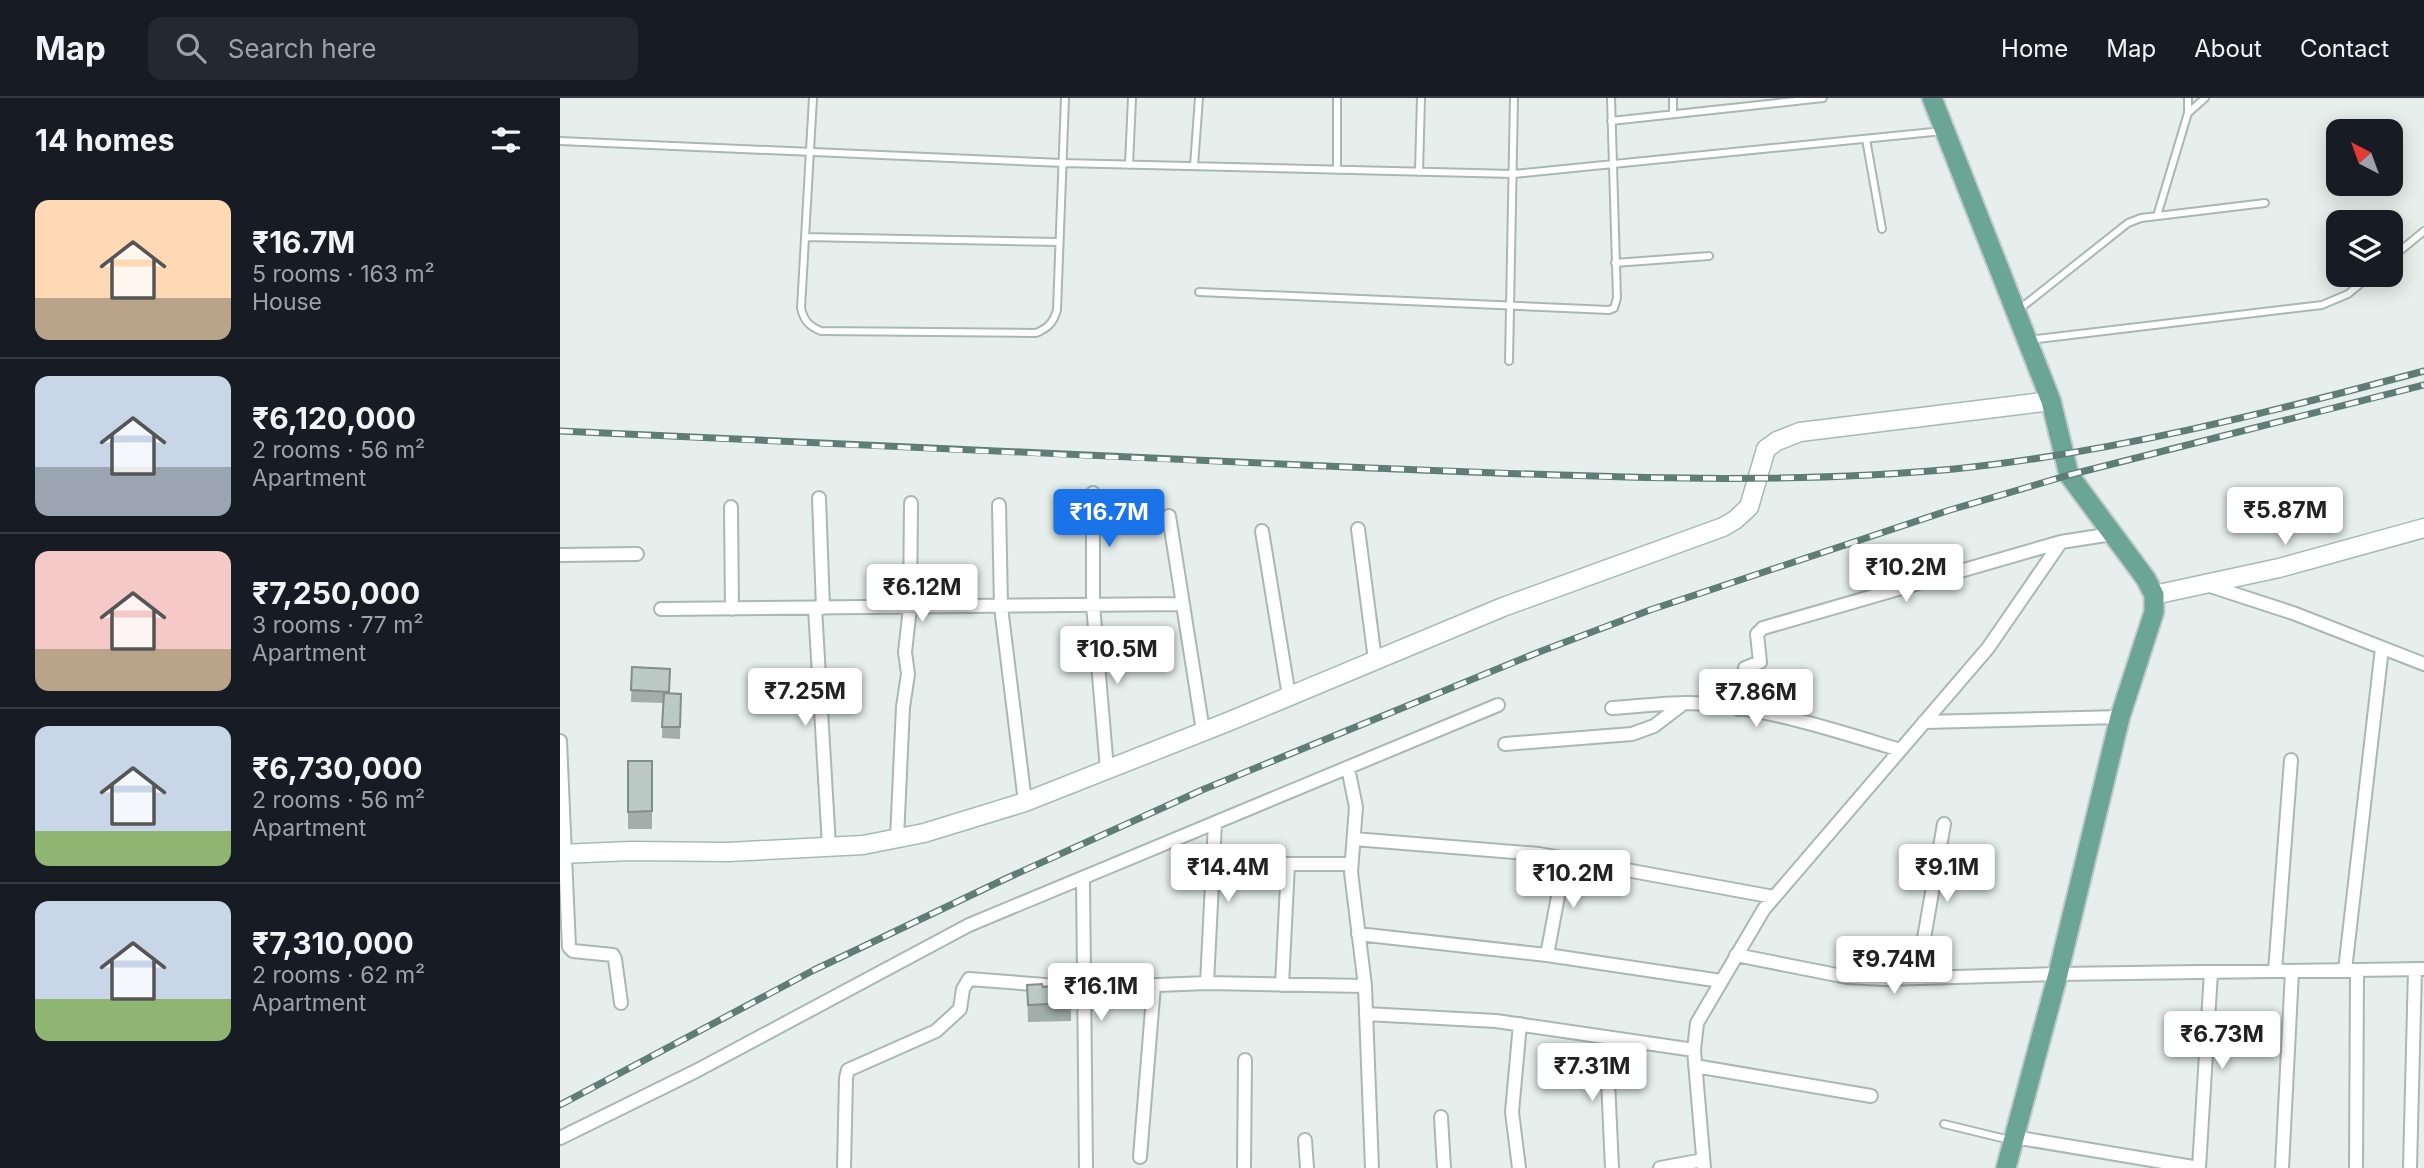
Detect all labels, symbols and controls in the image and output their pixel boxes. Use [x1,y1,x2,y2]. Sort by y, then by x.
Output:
search box [148,17,638,80]
text: Map [35,28,106,68]
icon: search [172,29,210,67]
text: Search here [228,33,376,64]
text: Home [2001,34,2068,63]
text: Map [2106,34,2156,63]
text: About [2194,34,2262,63]
text: Contact [2300,34,2389,63]
north arrow [2326,119,2403,196]
map controls [2326,119,2403,287]
icon: filters [487,121,525,159]
text: 14 homes [35,122,174,158]
button: layers [2326,210,2403,287]
text: ₹16.7M [252,224,355,260]
icon: home [91,228,175,312]
text: 5 rooms · 163 m² [252,260,435,288]
text: House [252,288,322,316]
text: ₹6,120,000 [252,400,416,436]
icon: home [91,404,175,488]
text: 2 rooms · 56 m² [252,436,425,464]
text: Apartment [252,464,366,492]
pin: ₹5.87M [2228,488,2342,547]
pin: ₹16.7M [1052,490,1166,549]
text: ₹5.87M [2243,496,2327,524]
text: ₹16.7M [1069,498,1149,526]
pin: ₹10.2M [1849,545,1963,604]
text: ₹10.2M [1865,553,1947,581]
pin: ₹6.12M [865,564,979,624]
text: ₹6.12M [883,573,961,601]
text: ₹7,250,000 [252,575,420,611]
icon: home [91,579,175,663]
text: 3 rooms · 77 m² [252,611,424,639]
pin: ₹10.5M [1060,626,1174,686]
text: ₹10.5M [1076,635,1158,663]
text: Apartment [252,639,366,667]
pin: ₹7.25M [748,668,862,728]
pin: ₹7.86M [1699,670,1813,729]
text: ₹7.25M [764,677,846,705]
text: ₹7.86M [1715,678,1797,706]
text: ₹6,730,000 [252,750,422,786]
icon: home [91,754,175,838]
text: 2 rooms · 56 m² [252,786,425,814]
text: Apartment [252,814,366,842]
pin: ₹14.4M [1171,844,1285,904]
pin: ₹9.1M [1898,844,1996,904]
pin: ₹10.2M [1516,850,1630,910]
text: ₹14.4M [1187,853,1269,881]
text: ₹9.1M [1915,853,1979,881]
text: ₹10.2M [1532,859,1614,887]
text: ₹7,310,000 [252,925,414,961]
icon: home [91,929,175,1013]
pin: ₹9.74M [1837,936,1951,996]
text: ₹9.74M [1852,945,1936,973]
text: 2 rooms · 62 m² [252,961,425,989]
pin: ₹16.1M [1044,964,1158,1023]
text: ₹16.1M [1064,972,1138,1000]
text: Apartment [252,989,366,1017]
pin: ₹6.73M [2165,1012,2279,1071]
text: ₹6.73M [2180,1020,2264,1048]
pin: ₹7.31M [1535,1044,1649,1103]
text: ₹7.31M [1554,1052,1631,1080]

